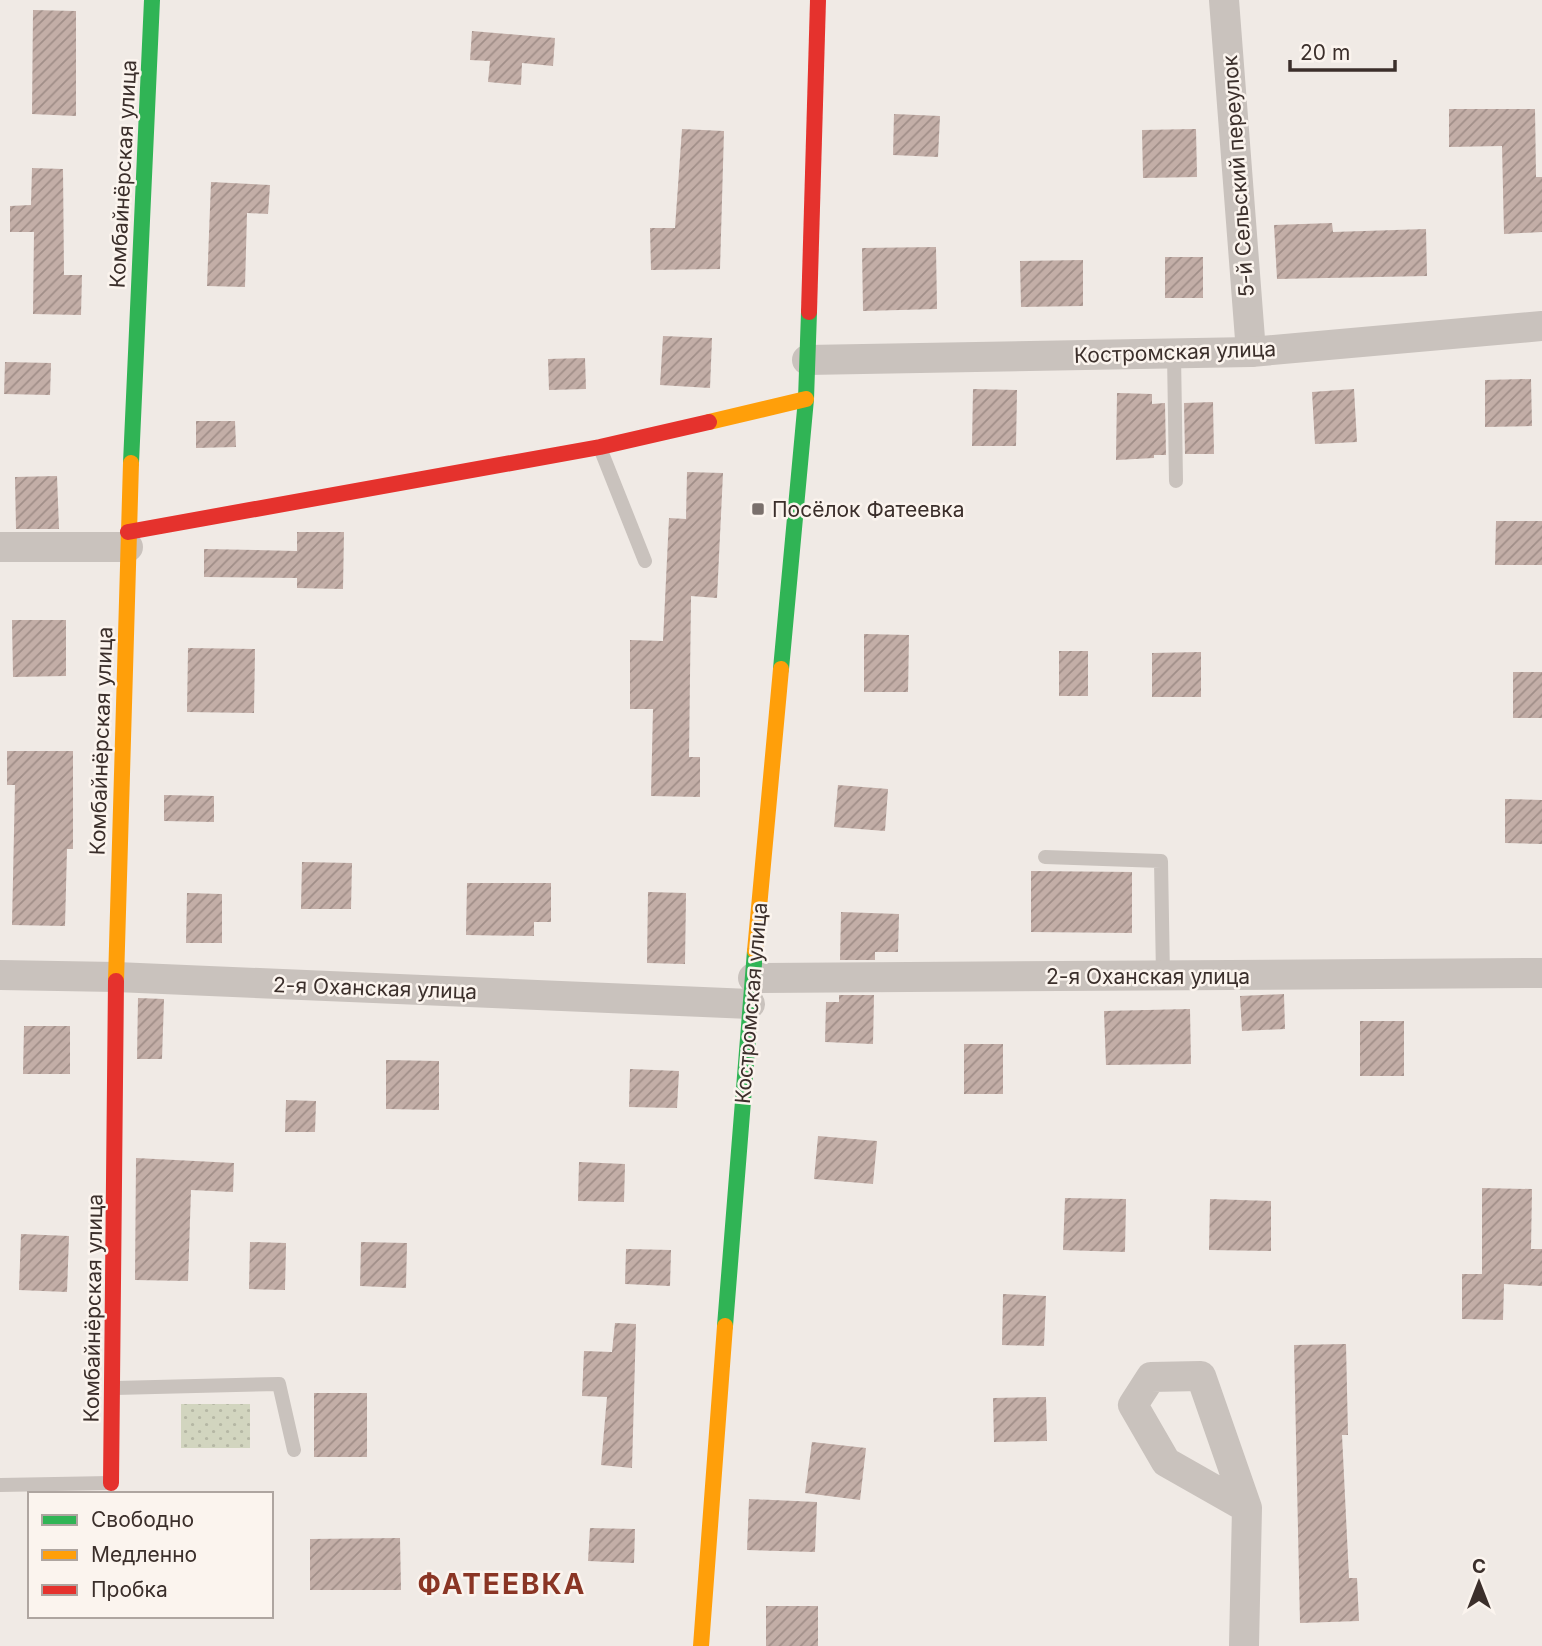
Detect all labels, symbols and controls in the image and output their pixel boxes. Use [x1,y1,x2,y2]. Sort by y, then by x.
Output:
scale bar [1290,28,1395,72]
text: 20 m [1300,40,1350,65]
street label: 5-й Сельский переулок [1217,54,1259,298]
street label: Комбайнёрская улица [105,59,141,289]
street label: Костромская улица [1074,336,1276,368]
place label: Посёлок Фатеевка [772,497,965,522]
marker: Посёлок Фатеевка [750,501,766,517]
street label: Комбайнёрская улица [85,626,117,856]
street label: Костромская улица [730,901,772,1105]
street label: 2-я Оханская улица [1046,964,1250,989]
street label: 2-я Оханская улица [273,972,477,1004]
street label: Комбайнёрская улица [79,1193,107,1423]
legend [28,1492,273,1618]
text: Свободно [91,1507,194,1532]
text: Медленно [91,1542,197,1567]
north arrow [1444,1548,1514,1618]
text: С [1472,1555,1486,1578]
district label: ФАТЕЕВКА [418,1567,586,1601]
text: Пробка [91,1577,168,1602]

